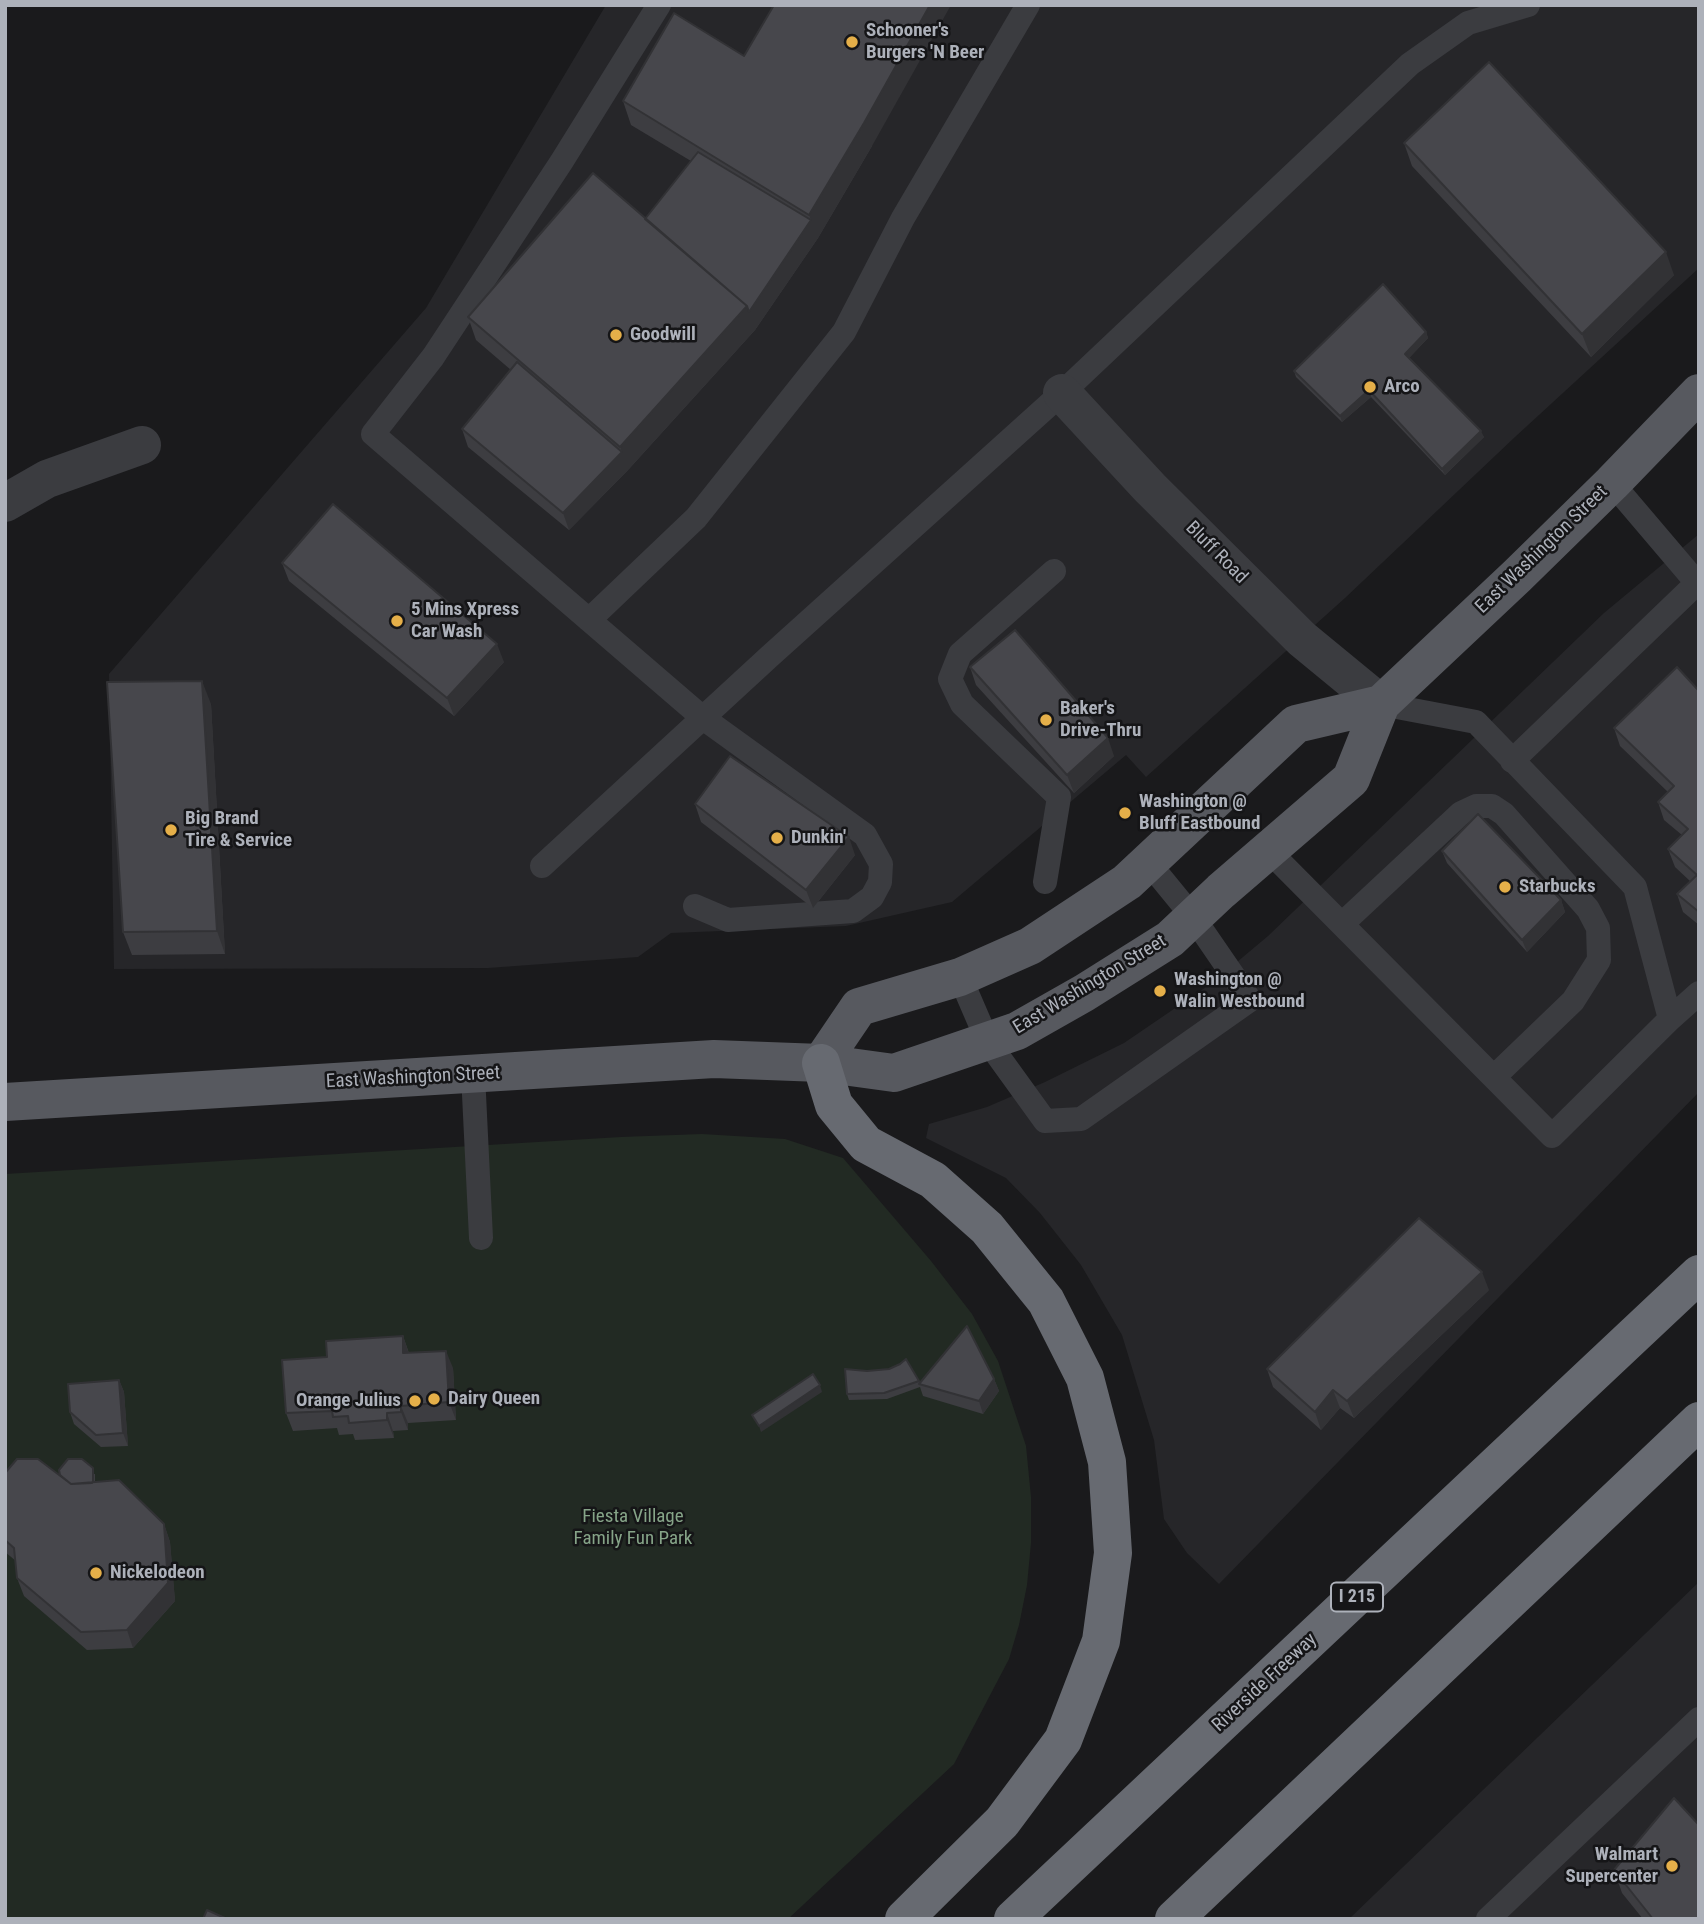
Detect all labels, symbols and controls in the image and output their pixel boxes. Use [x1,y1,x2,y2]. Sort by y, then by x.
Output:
place label: Schooner's Burgers 'N Beer [866,20,984,64]
marker: Schooner's Burgers 'N Beer [844,34,860,50]
place label: Goodwill [630,324,696,346]
marker: Goodwill [608,327,624,343]
place label: Arco [1384,376,1420,398]
marker: Arco [1362,379,1378,395]
street label: East Washington Street [1471,481,1613,619]
street label: Bluff Road [1180,517,1252,589]
place label: 5 Mins Xpress Car Wash [411,599,519,643]
marker: 5 Mins Xpress Car Wash [389,613,405,629]
place label: Baker's Drive-Thru [1060,698,1141,742]
marker: Baker's Drive-Thru [1038,712,1054,728]
place label: Washington @ Bluff Eastbound [1139,791,1260,835]
marker: Washington @ Bluff Eastbound [1117,805,1133,821]
place label: Big Brand Tire & Service [185,808,292,852]
marker: Big Brand Tire & Service [163,822,179,838]
place label: Dunkin' [791,827,846,849]
marker: Dunkin' [769,830,785,846]
place label: Starbucks [1519,876,1596,898]
marker: Starbucks [1497,879,1513,895]
street label: East Washington Street [1009,930,1171,1040]
place label: Washington @ Walin Westbound [1174,969,1305,1013]
marker: Washington @ Walin Westbound [1152,983,1168,999]
street label: East Washington Street [325,1062,501,1094]
place label: Dairy Queen [448,1388,540,1410]
place label: Orange Julius [296,1390,401,1412]
marker: Dairy Queen [426,1391,442,1407]
marker: Orange Julius [407,1393,423,1409]
park label: Fiesta Village Family Fun Park [574,1506,692,1550]
place label: Nickelodeon [110,1562,205,1584]
marker: Nickelodeon [88,1565,104,1581]
road number: I 215 [1331,1582,1383,1612]
street label: Riverside Freeway [1208,1629,1322,1737]
place label: Walmart Supercenter [1565,1844,1658,1888]
marker: Walmart Supercenter [1664,1858,1680,1874]

